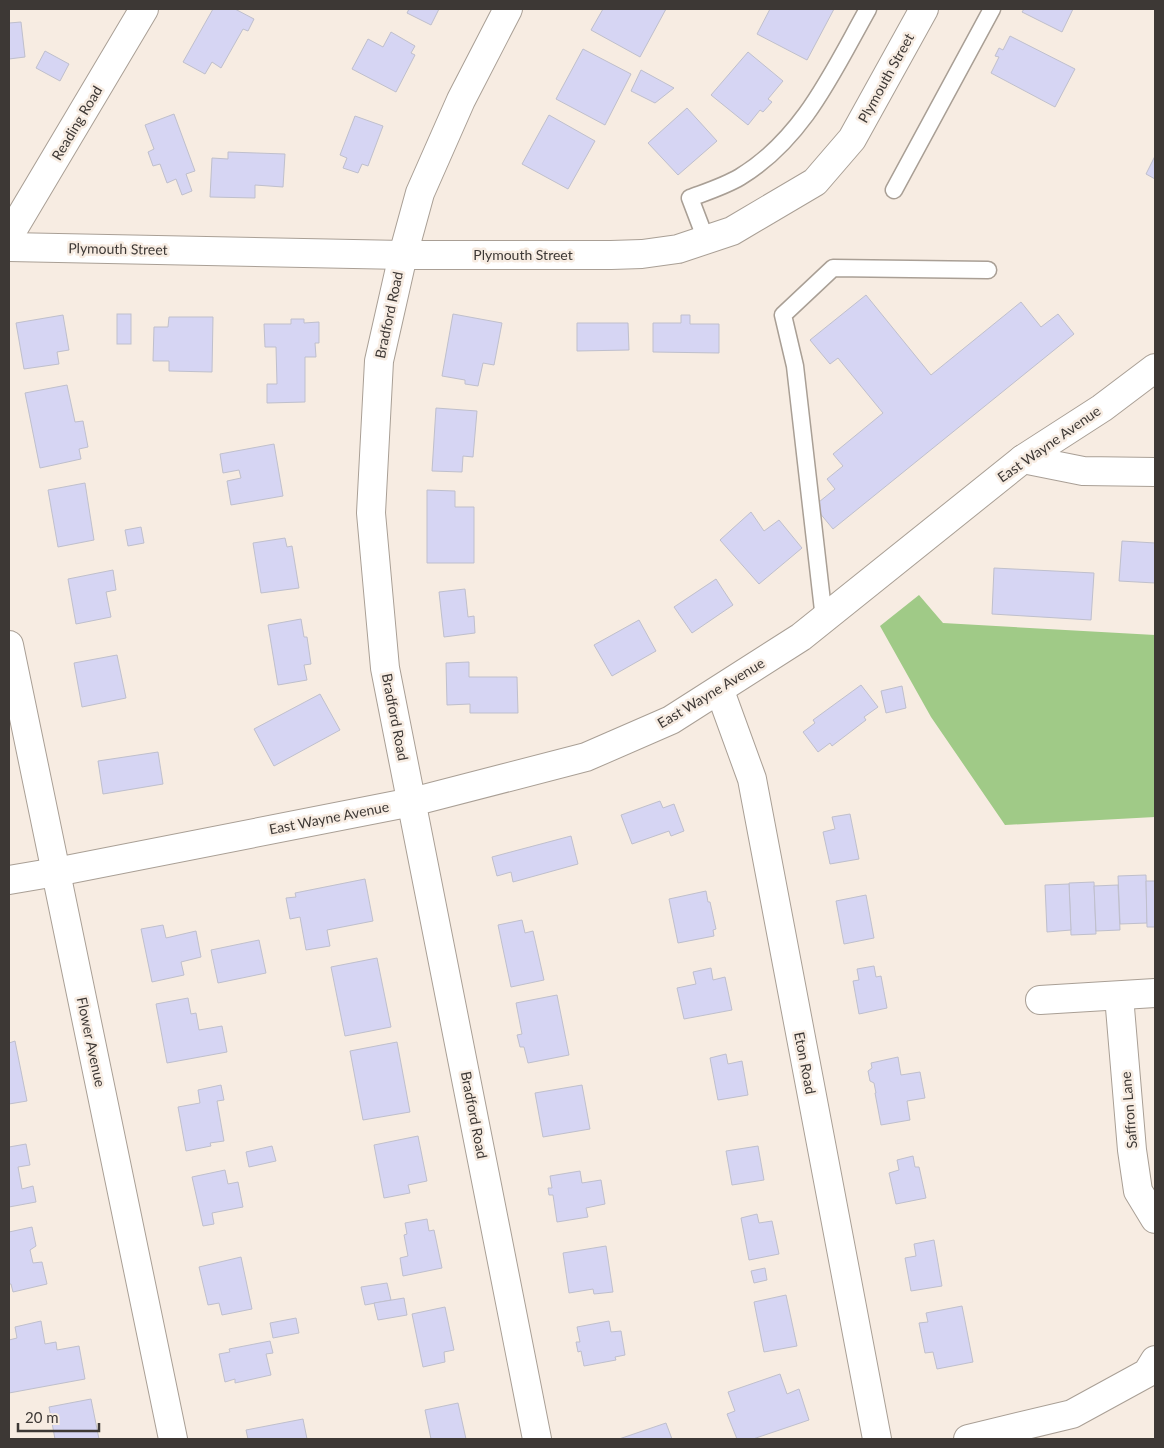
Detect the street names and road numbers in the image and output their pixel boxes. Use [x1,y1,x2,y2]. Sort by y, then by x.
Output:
street label: Plymouth Street [854,30,917,125]
street label: Reading Road [48,83,105,163]
street label: Plymouth Street [68,239,168,258]
street label: Plymouth Street [473,246,573,263]
street label: Bradford Road [371,270,406,360]
street label: East Wayne Avenue [994,402,1103,485]
street label: East Wayne Avenue [654,654,767,731]
street label: Bradford Road [379,672,412,762]
street label: East Wayne Avenue [267,798,390,837]
street label: Flower Avenue [74,995,109,1088]
street label: Eton Road [791,1030,820,1096]
street label: Bradford Road [458,1070,491,1160]
street label: Saffron Lane [1117,1071,1140,1149]

